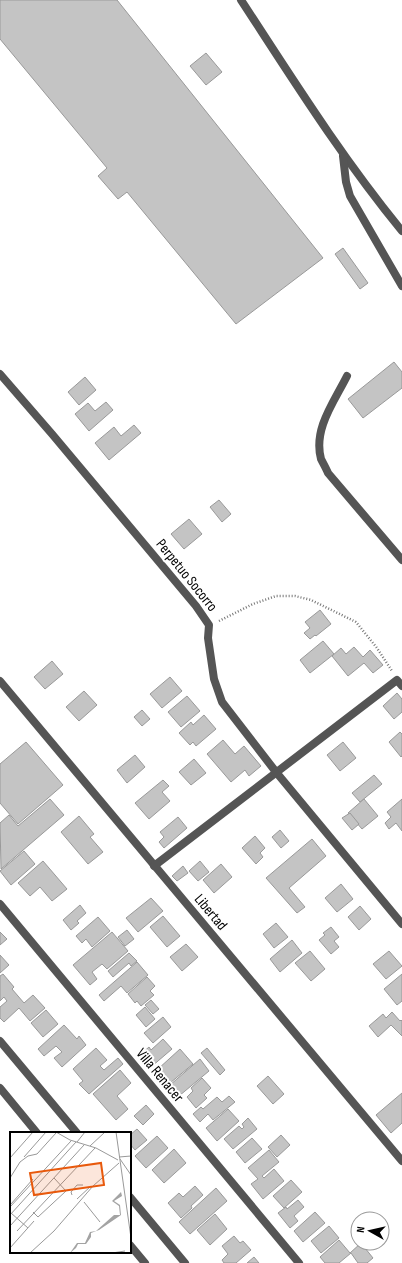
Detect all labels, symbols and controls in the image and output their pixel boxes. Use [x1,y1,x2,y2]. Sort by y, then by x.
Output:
street label: Perpetuo Socorro [152,535,222,615]
street label: Libertad [190,890,231,934]
street label: Villa Renacer [132,1044,188,1107]
inset map [10,1132,131,1253]
north arrow [350,1211,390,1251]
text: N [354,1226,367,1233]

